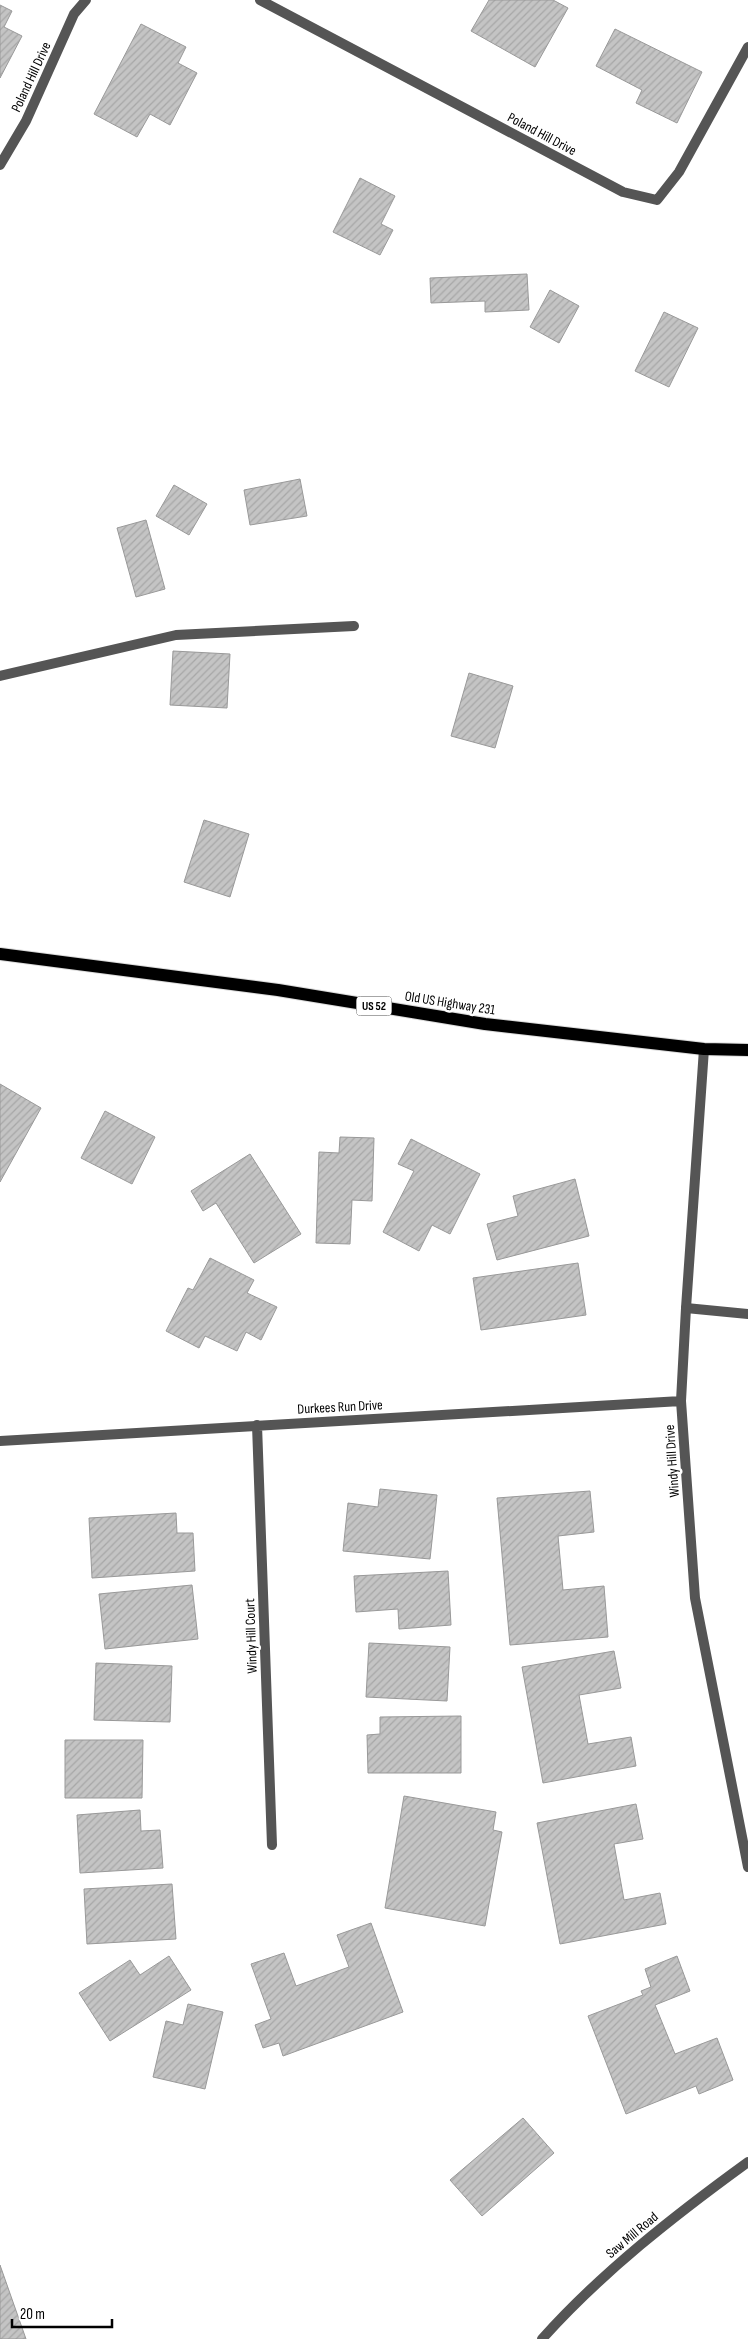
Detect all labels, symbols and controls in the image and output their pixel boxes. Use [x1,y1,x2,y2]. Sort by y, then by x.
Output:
street label: Poland Hill Drive [7,39,55,115]
street label: Poland Hill Drive [505,109,579,159]
street label: Old US Highway 231 [404,987,496,1019]
road number: US 52 [356,996,392,1016]
street label: Durkees Run Drive [297,1396,383,1418]
street label: Windy Hill Drive [661,1424,683,1498]
street label: Windy Hill Court [241,1598,261,1674]
street label: Saw Mill Road [602,2208,662,2262]
scale bar [12,2296,112,2328]
text: 20 m [20,2305,45,2324]

